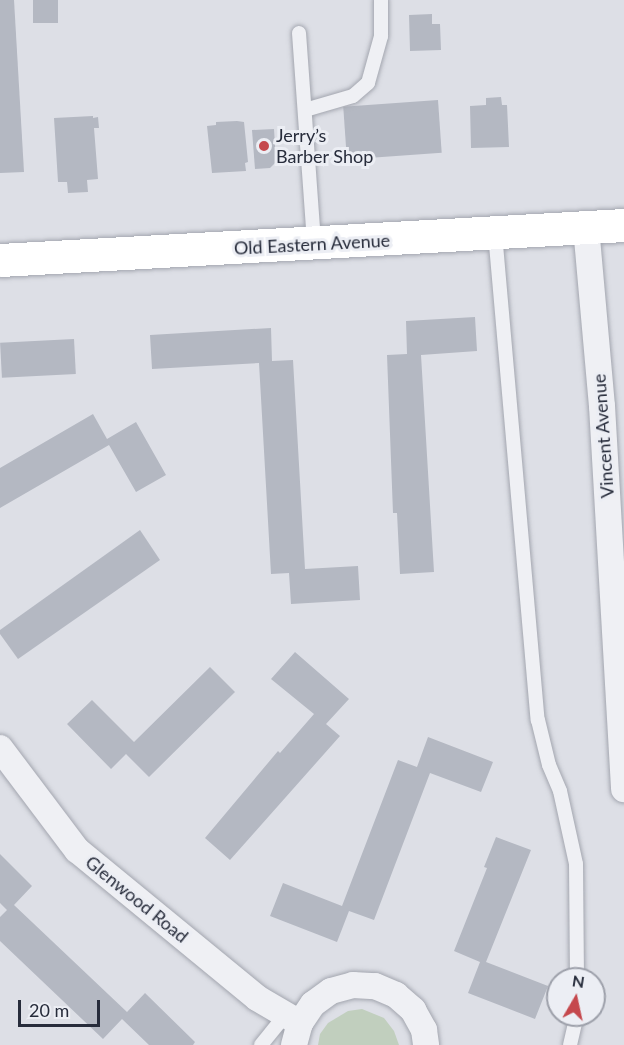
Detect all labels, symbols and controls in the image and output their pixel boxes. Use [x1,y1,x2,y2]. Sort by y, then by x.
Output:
place label: Jerry’s Barber Shop [276,125,374,168]
marker: Jerry’s Barber Shop [257,139,271,153]
street label: Old Eastern Avenue [233,229,391,259]
street label: Vincent Avenue [588,373,618,499]
street label: Glenwood Road [81,851,193,947]
north arrow [546,967,606,1027]
text: N [571,970,586,991]
scale bar [21,988,104,1026]
text: 20 m [29,999,69,1021]

